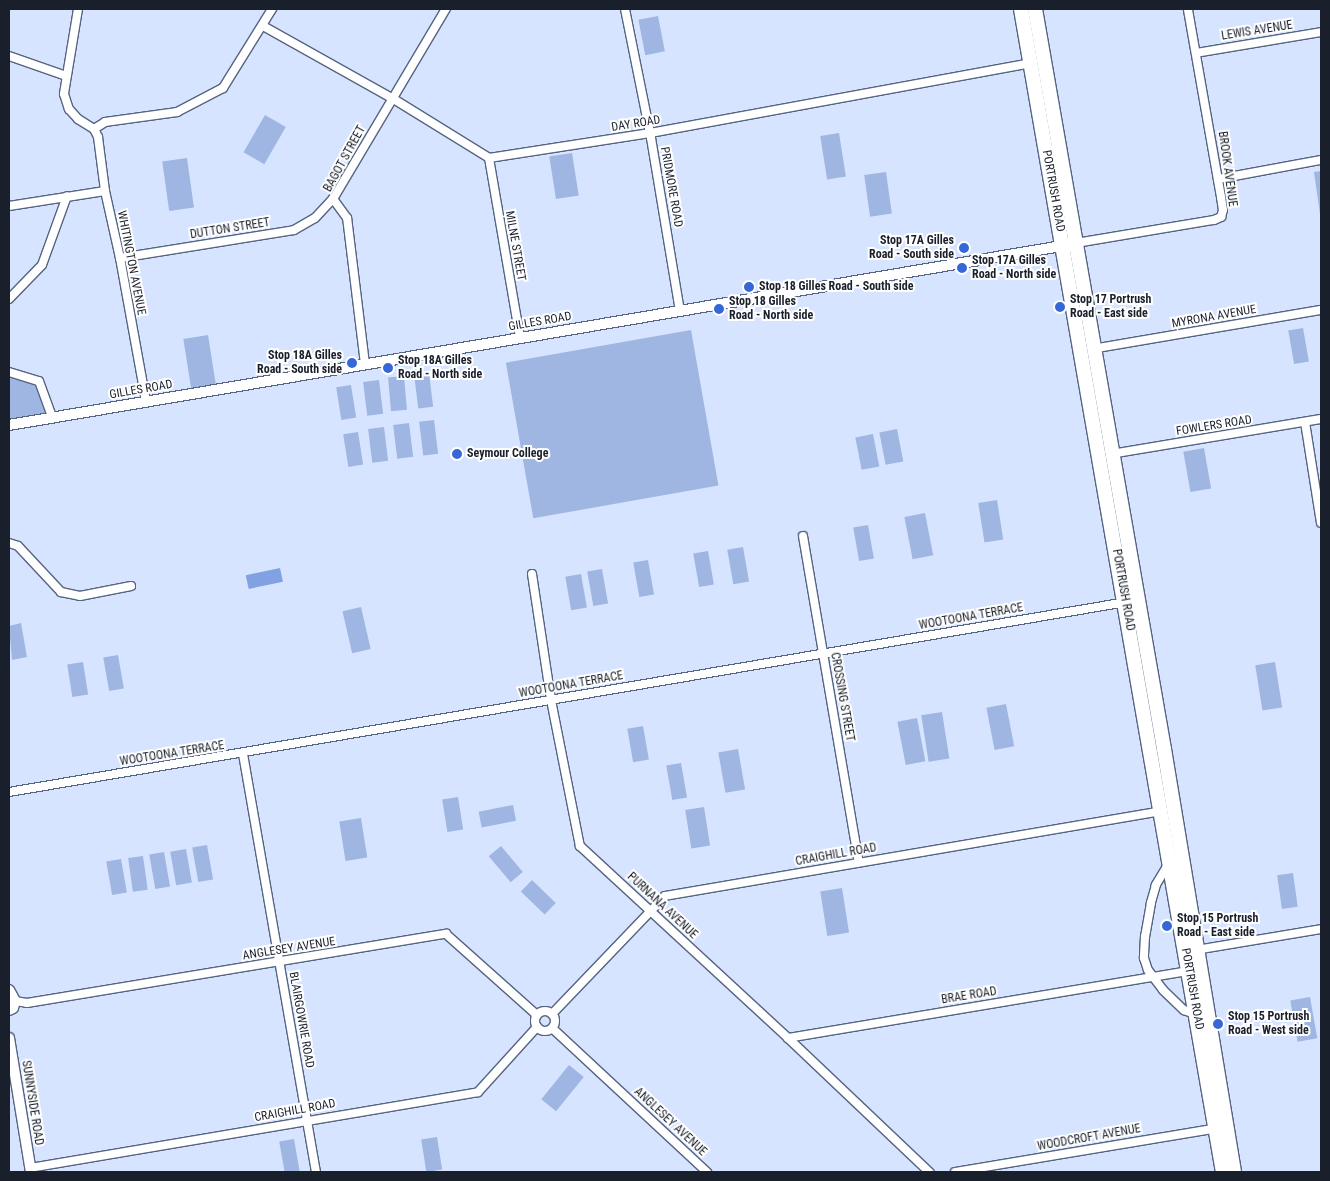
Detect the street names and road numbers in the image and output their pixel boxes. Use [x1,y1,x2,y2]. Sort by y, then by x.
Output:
street label: LEWIS AVENUE [1220,18,1294,44]
street label: DAY ROAD [610,113,662,135]
street label: BAGOT STREET [321,123,369,195]
street label: BROOK AVENUE [1215,130,1239,208]
street label: PRIDMORE ROAD [657,146,685,228]
street label: PORTRUSH ROAD [1039,149,1067,233]
street label: WHITINGTON AVENUE [114,210,148,316]
street label: MILNE STREET [502,210,528,282]
street label: DUTTON STREET [189,216,271,242]
street label: MYRONA AVENUE [1171,303,1257,331]
street label: GILLES ROAD [507,309,573,335]
street label: GILLES ROAD [108,377,174,403]
street label: FOWLERS ROAD [1175,413,1253,439]
street label: PORTRUSH ROAD [1109,548,1137,632]
street label: WOOTOONA TERRACE [918,601,1024,633]
street label: CROSSING STREET [827,651,857,743]
street label: WOOTOONA TERRACE [518,669,624,701]
street label: WOOTOONA TERRACE [119,739,225,769]
street label: CRAIGHILL ROAD [794,841,878,869]
street label: PURNANA AVENUE [624,870,700,942]
street label: ANGLESEY AVENUE [242,935,336,963]
street label: PORTRUSH ROAD [1178,947,1206,1031]
street label: BLAIRGOWRIE ROAD [285,971,317,1069]
street label: BRAE ROAD [940,985,998,1007]
street label: SUNNYSIDE ROAD [18,1059,46,1147]
street label: ANGLESEY AVENUE [631,1085,709,1159]
street label: CRAIGHILL ROAD [253,1097,337,1125]
street label: WOODCROFT AVENUE [1036,1122,1142,1154]

